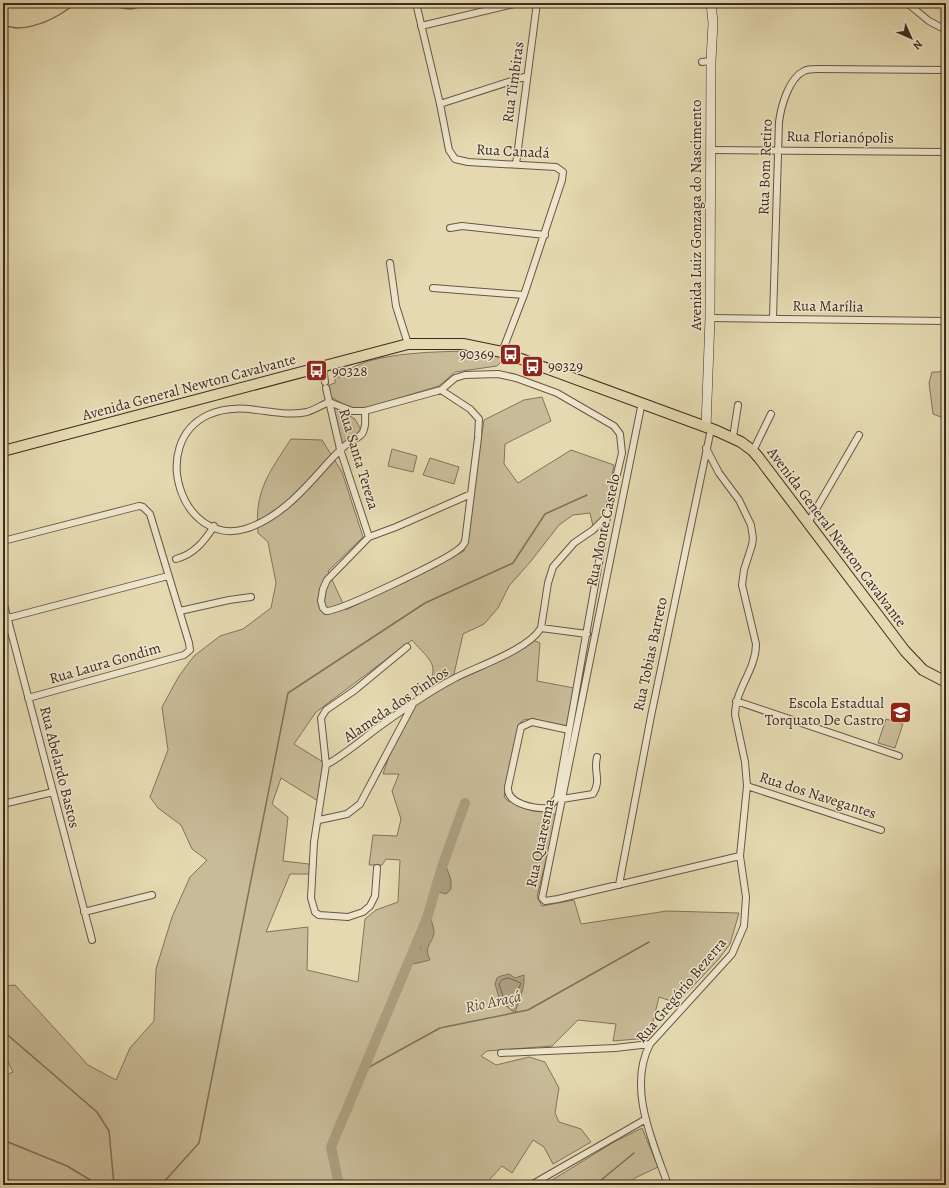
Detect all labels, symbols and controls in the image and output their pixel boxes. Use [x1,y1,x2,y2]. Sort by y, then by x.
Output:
north arrow [891,18,931,58]
text: N [910,37,926,53]
street label: Rua Timbiras [497,40,529,124]
street label: Avenida Luiz Gonzaga do Nascimento [686,100,706,331]
street label: Rua Bom Retiro [753,119,777,215]
street label: Rua Florianópolis [786,126,894,148]
street label: Rua Canadá [476,139,550,163]
street label: Rua Marília [792,295,864,317]
bus stop icon: 90369 [497,341,523,367]
place label: 90369 [459,344,494,364]
street label: Avenida General Newton Cavalvante [79,349,298,425]
bus stop icon: 90329 [519,353,545,379]
place label: 90329 [548,356,583,376]
bus stop icon: 90328 [304,358,330,384]
place label: 90328 [332,361,367,381]
street label: Rua Santa Tereza [334,406,384,512]
street label: Avenida General Newton Cavalvante [762,442,912,631]
street label: Rua Monte Castelo [581,472,625,588]
street label: Rua Tobias Barreto [628,595,672,713]
street label: Rua Laura Gondim [47,637,164,688]
street label: Alameda dos Pinhos [339,661,453,747]
place label: Escola Estadual Torquato De Castro [765,693,884,730]
school or university icon: Escola Estadual Torquato De Castro [887,699,913,725]
street label: Rua Abelardo Bastos [35,704,85,830]
street label: Rua dos Navegantes [757,767,879,823]
street label: Rua Quaresma [521,797,559,889]
street label: Rua Gregório Bezerra [631,933,731,1047]
water label: Rio Araçá [463,985,524,1019]

